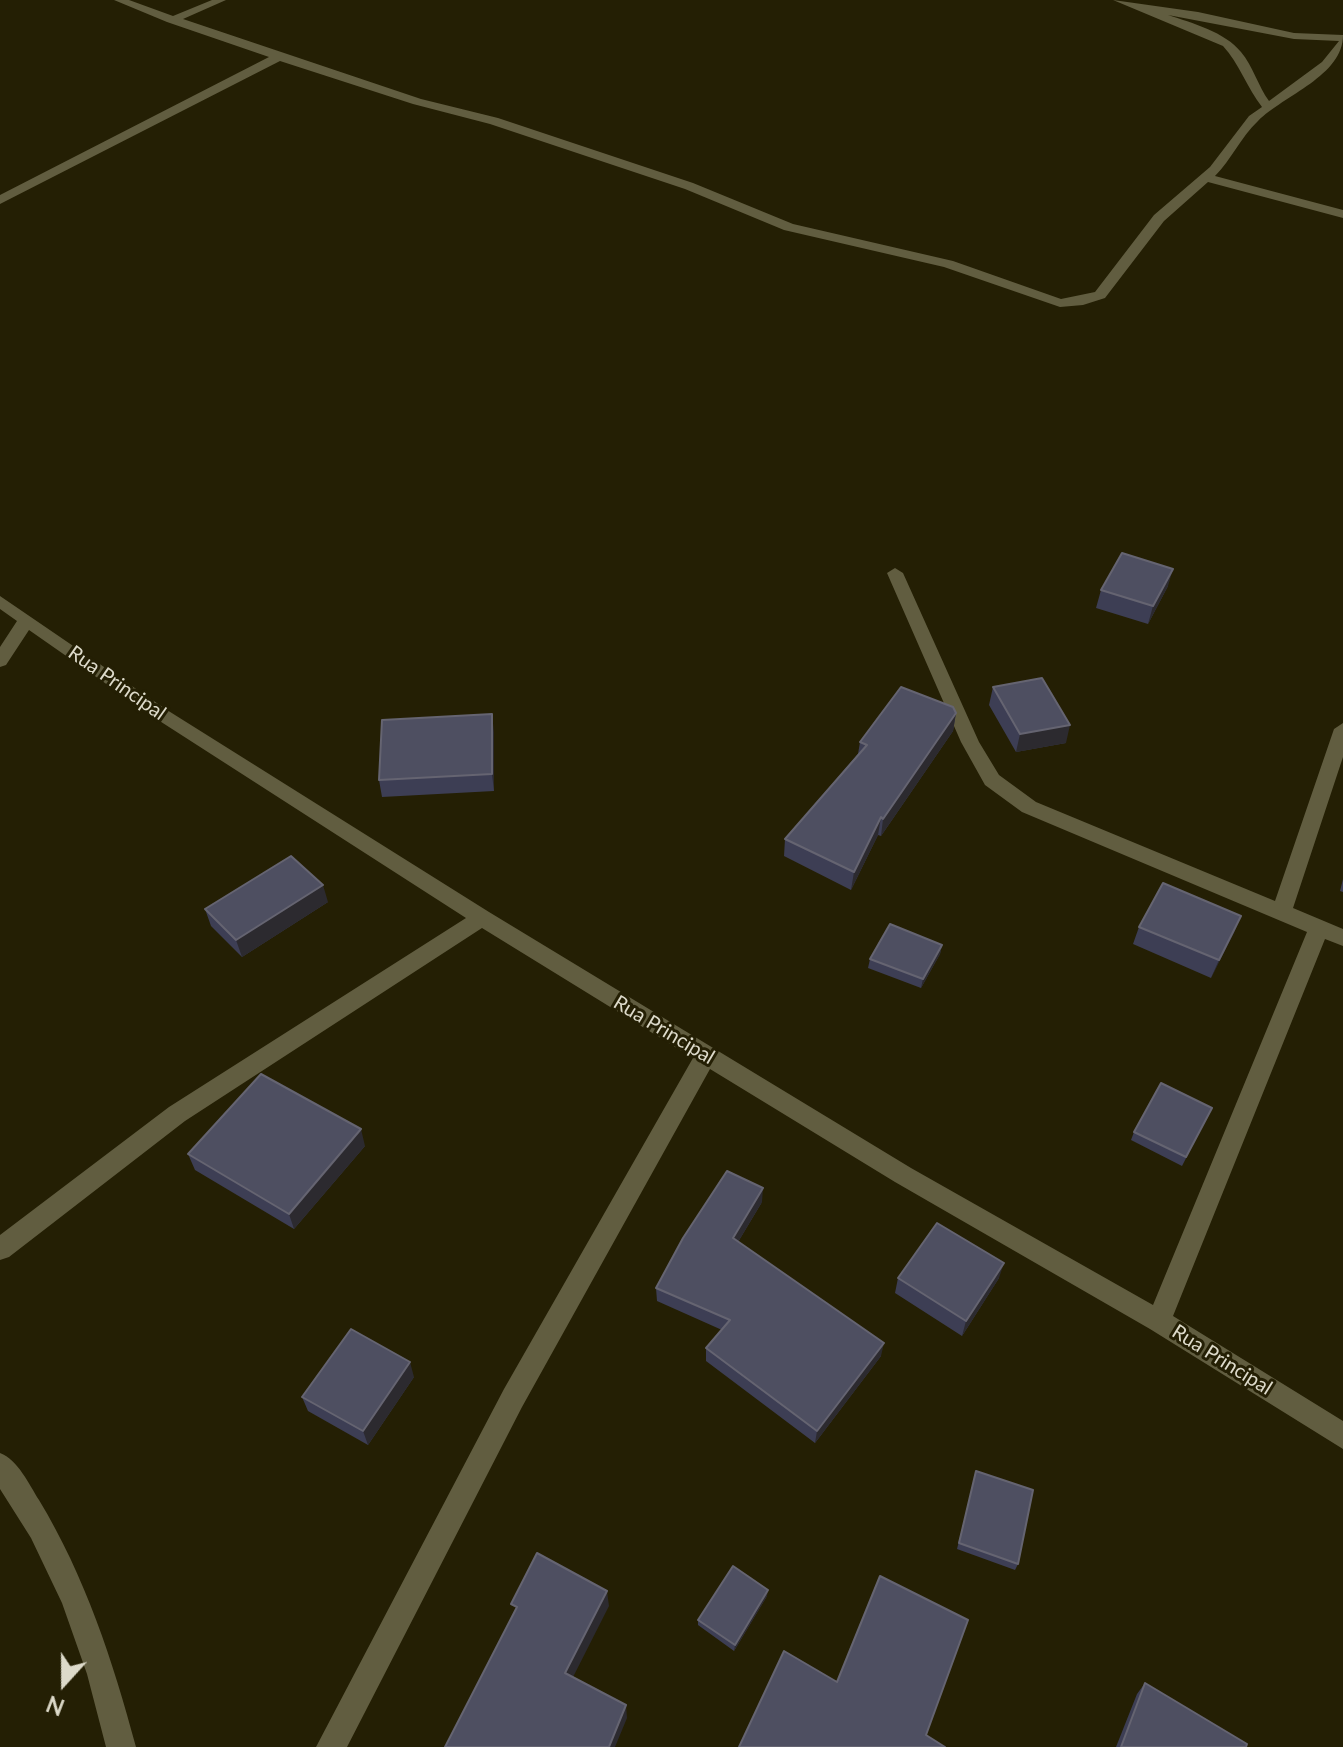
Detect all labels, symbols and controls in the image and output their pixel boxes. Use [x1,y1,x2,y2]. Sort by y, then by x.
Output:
street label: Rua Principal [64,641,170,725]
street label: Rua Principal [609,990,719,1070]
street label: Rua Principal [1167,1320,1277,1400]
north arrow [24,1643,104,1723]
text: N [42,1690,68,1722]

